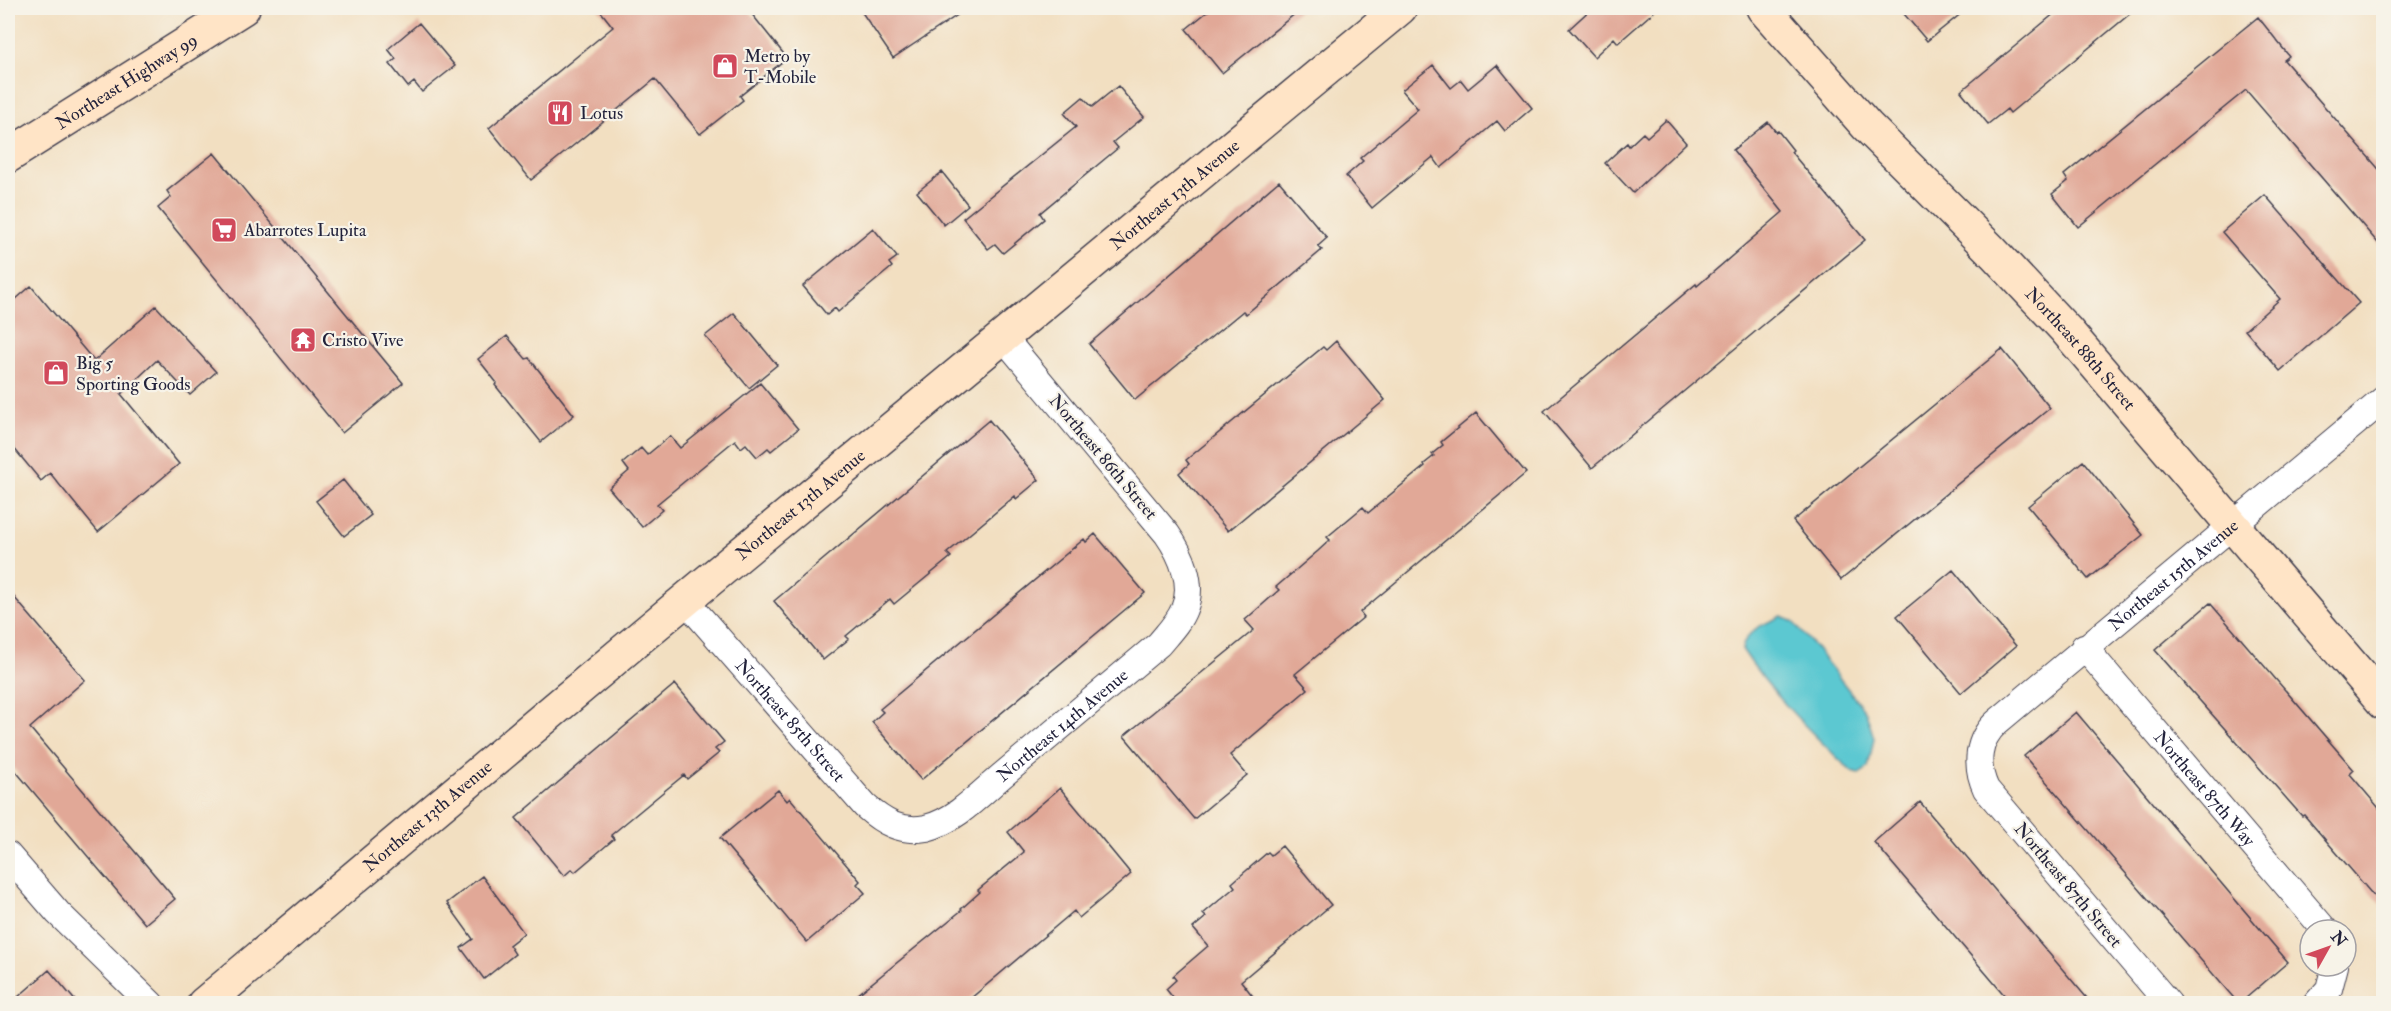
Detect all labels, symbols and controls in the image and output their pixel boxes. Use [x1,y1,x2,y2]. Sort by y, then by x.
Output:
street label: Northeast Highway 99 [51,28,202,135]
place label: Metro by T-Mobile [744,45,817,89]
shop icon: Metro by T-Mobile [710,51,740,81]
restaurant icon: Lotus [545,98,575,128]
place label: Lotus [580,102,623,125]
street label: Northeast 13th Avenue [1105,134,1245,255]
supermarket icon: Abarrotes Lupita [209,215,239,245]
place label: Abarrotes Lupita [243,219,367,242]
street label: Northeast 88th Street [2020,282,2141,415]
temple icon: Cristo Vive [288,325,318,355]
place label: Cristo Vive [322,329,404,352]
place label: Big 5 Sporting Goods [76,352,191,396]
shop icon: Big 5 Sporting Goods [41,358,71,388]
street label: Northeast 86th Street [1044,389,1162,525]
street label: Northeast 13th Avenue [731,444,870,565]
street label: Northeast 15th Avenue [2103,514,2243,636]
street label: Northeast 85th Street [730,654,850,787]
street label: Northeast 14th Avenue [992,663,1133,787]
street label: Northeast 87th Way [2149,726,2261,852]
street label: Northeast 13th Avenue [358,755,497,877]
street label: Northeast 87th Street [2009,818,2127,952]
north arrow [2298,918,2358,978]
text: N [2326,926,2351,951]

